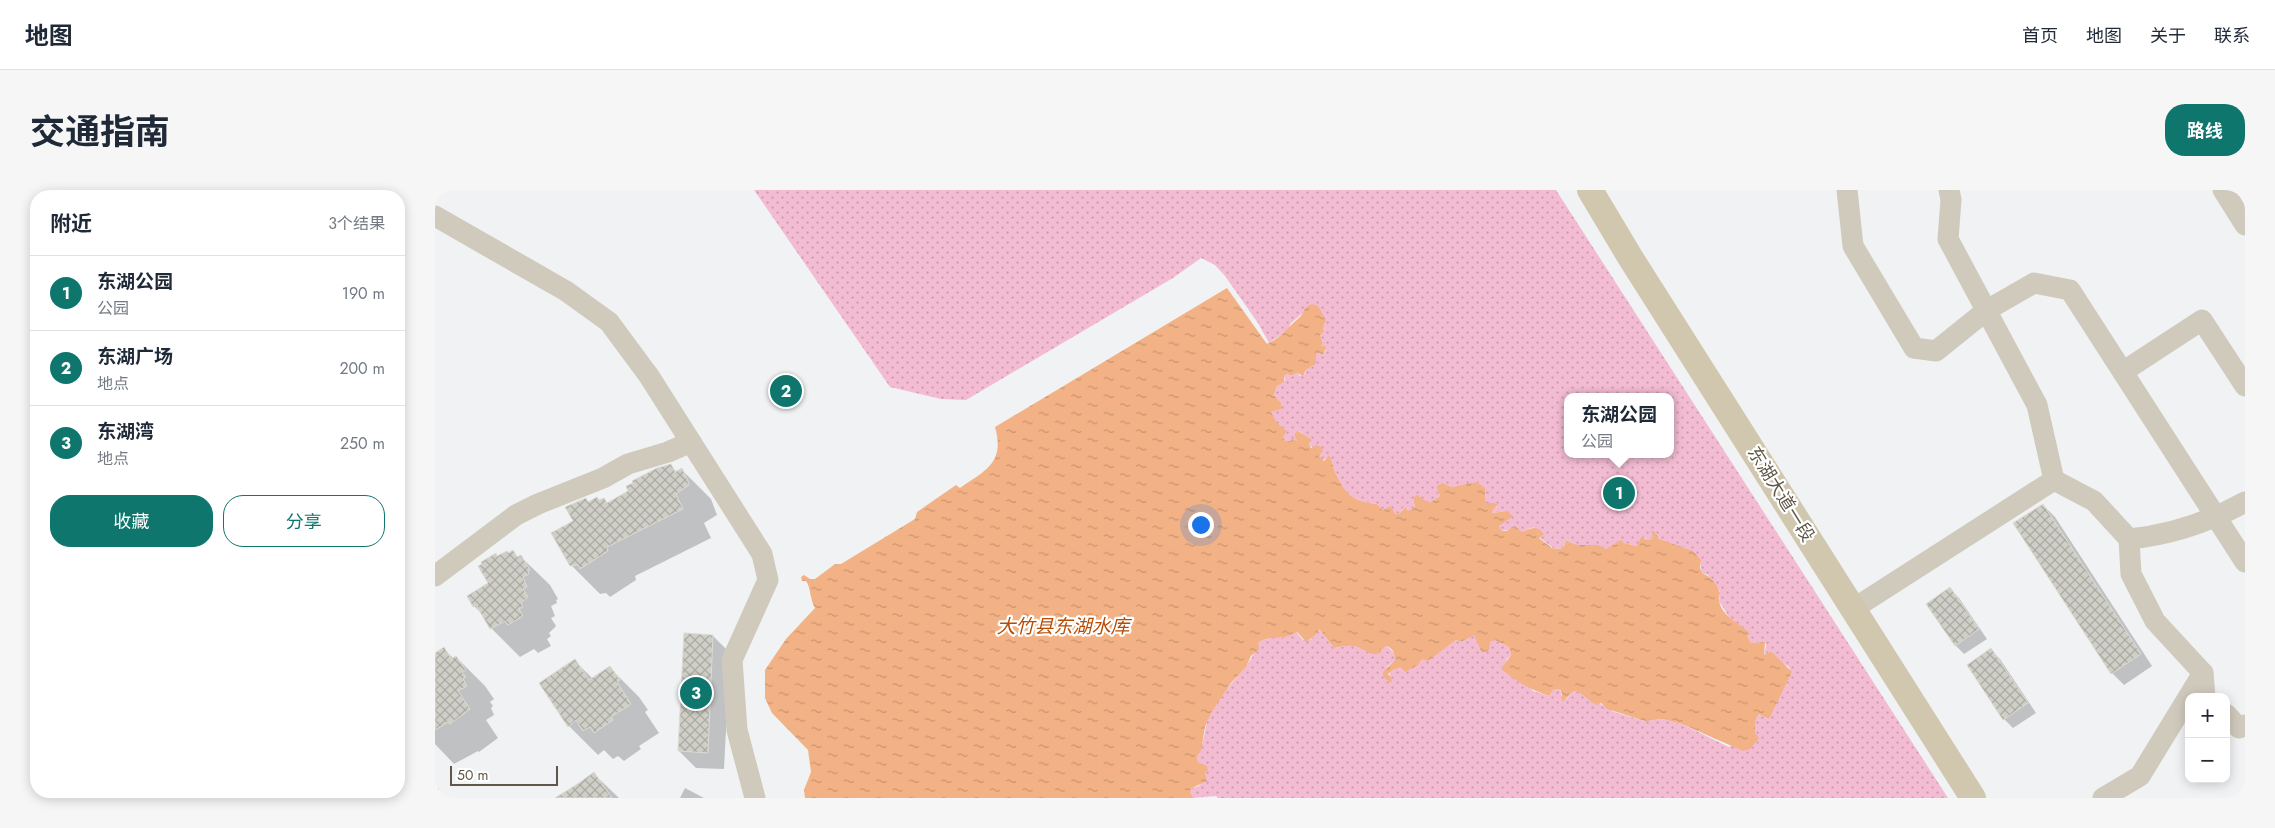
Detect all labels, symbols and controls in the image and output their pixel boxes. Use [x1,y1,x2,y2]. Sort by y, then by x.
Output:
text: 地图 [25,18,73,53]
text: 首页 [2022,23,2058,49]
text: 地图 [2086,23,2122,49]
text: 关于 [2150,23,2186,49]
text: 联系 [2214,23,2250,49]
button: 路线 [2165,104,2245,156]
text: 交通指南 [30,107,170,157]
text: 附近 [50,209,92,239]
text: 3个结果 [328,212,385,235]
text: 东湖公园 [97,268,173,295]
text: 1 [62,282,70,305]
text: 190 m [342,282,385,305]
text: 公园 [97,297,129,320]
text: 东湖广场 [97,343,173,370]
text: 2 [61,357,71,380]
text: 200 m [339,357,385,380]
text: 地点 [97,372,129,395]
pin: 2 [770,372,802,410]
popup [1564,393,1674,458]
text: 东湖公园 [1581,401,1657,428]
text: 东湖湾 [97,418,154,445]
text: 公园 [1581,430,1613,453]
text: 3 [61,432,71,455]
text: 250 m [340,432,385,455]
street label: 东湖大道一段 [1741,441,1821,547]
text: 地点 [97,447,129,470]
pin: 1 [1603,474,1635,512]
button: 收藏 [50,495,213,547]
button: 分享 [223,495,385,547]
your location [1188,512,1214,538]
water label: 大竹县东湖水库 [996,613,1132,640]
pin: 3 [680,674,712,712]
map controls [2185,693,2230,783]
button: + [2185,693,2230,738]
button: − [2185,738,2230,783]
scale bar [450,763,557,786]
text: 50 m [457,765,488,785]

